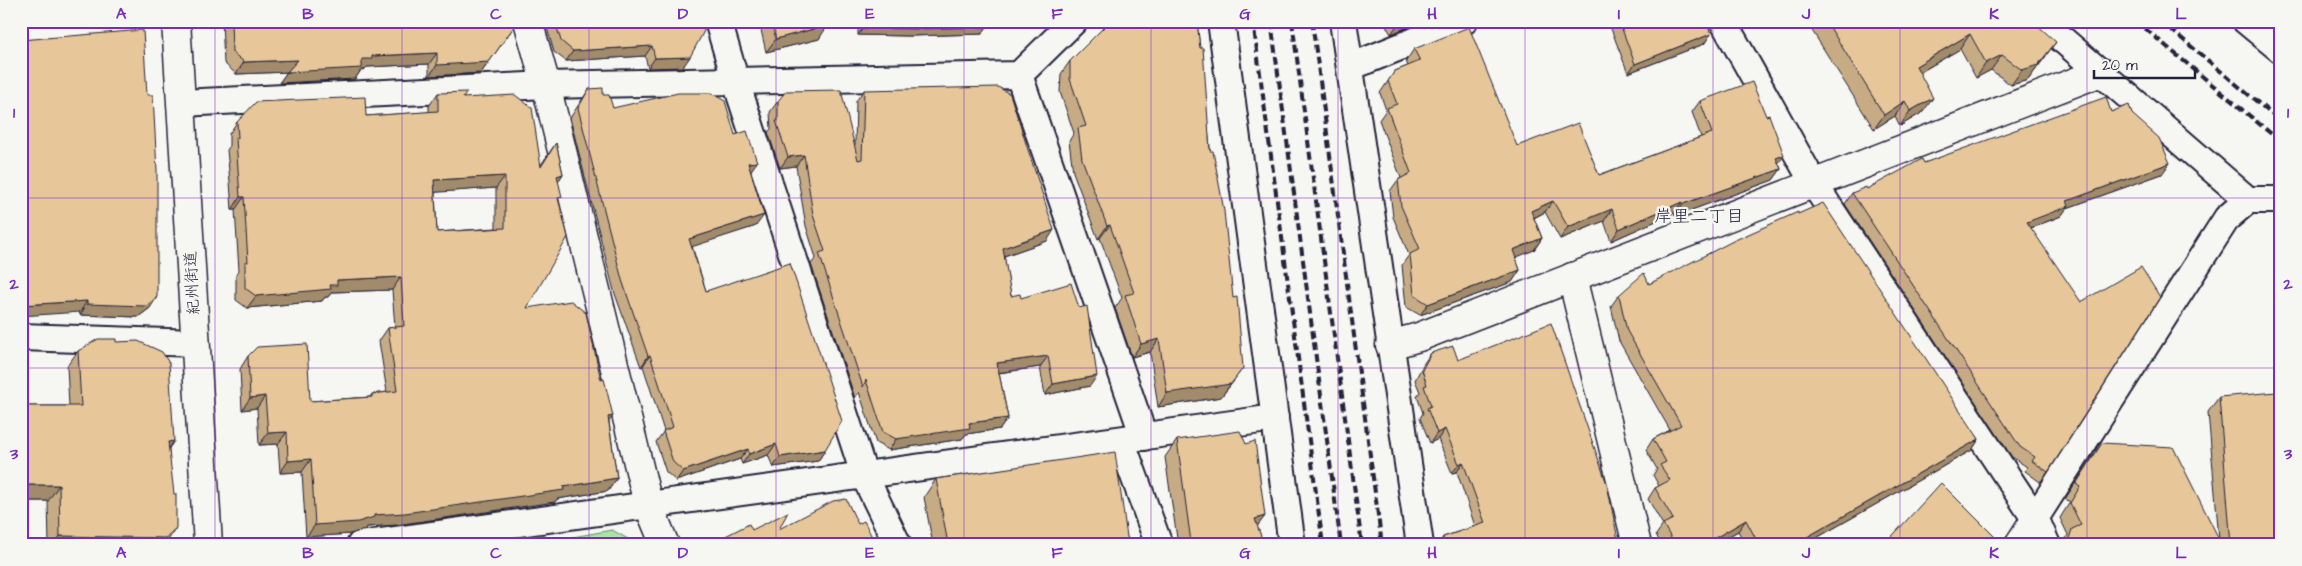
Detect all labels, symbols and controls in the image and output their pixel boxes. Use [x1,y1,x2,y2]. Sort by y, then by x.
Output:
text: A [116,3,127,25]
text: B [302,3,314,25]
text: C [490,3,502,25]
text: D [678,3,689,25]
text: E [865,3,875,25]
text: F [1051,3,1063,25]
text: G [1239,3,1251,25]
text: H [1427,3,1437,25]
text: I [1618,3,1620,25]
text: J [1801,3,1811,25]
text: K [1989,3,1999,25]
text: L [2175,3,2187,25]
scale bar [2094,48,2196,80]
text: 20 m [2102,55,2138,76]
text: 1 [13,102,16,124]
text: 1 [2287,102,2290,124]
district label: 岸里二丁目 [1654,204,1744,229]
street label: 紀州街道 [179,250,205,316]
text: 2 [8,273,19,295]
text: 2 [2282,273,2293,295]
text: 3 [9,443,19,465]
text: 3 [2283,443,2293,465]
text: A [116,542,127,564]
text: B [302,542,314,564]
text: C [490,542,502,564]
text: D [678,542,689,564]
text: E [865,542,875,564]
text: F [1051,542,1063,564]
text: G [1239,542,1251,564]
text: H [1427,542,1437,564]
text: I [1618,542,1620,564]
text: J [1801,542,1811,564]
text: K [1989,542,1999,564]
text: L [2175,542,2187,564]

